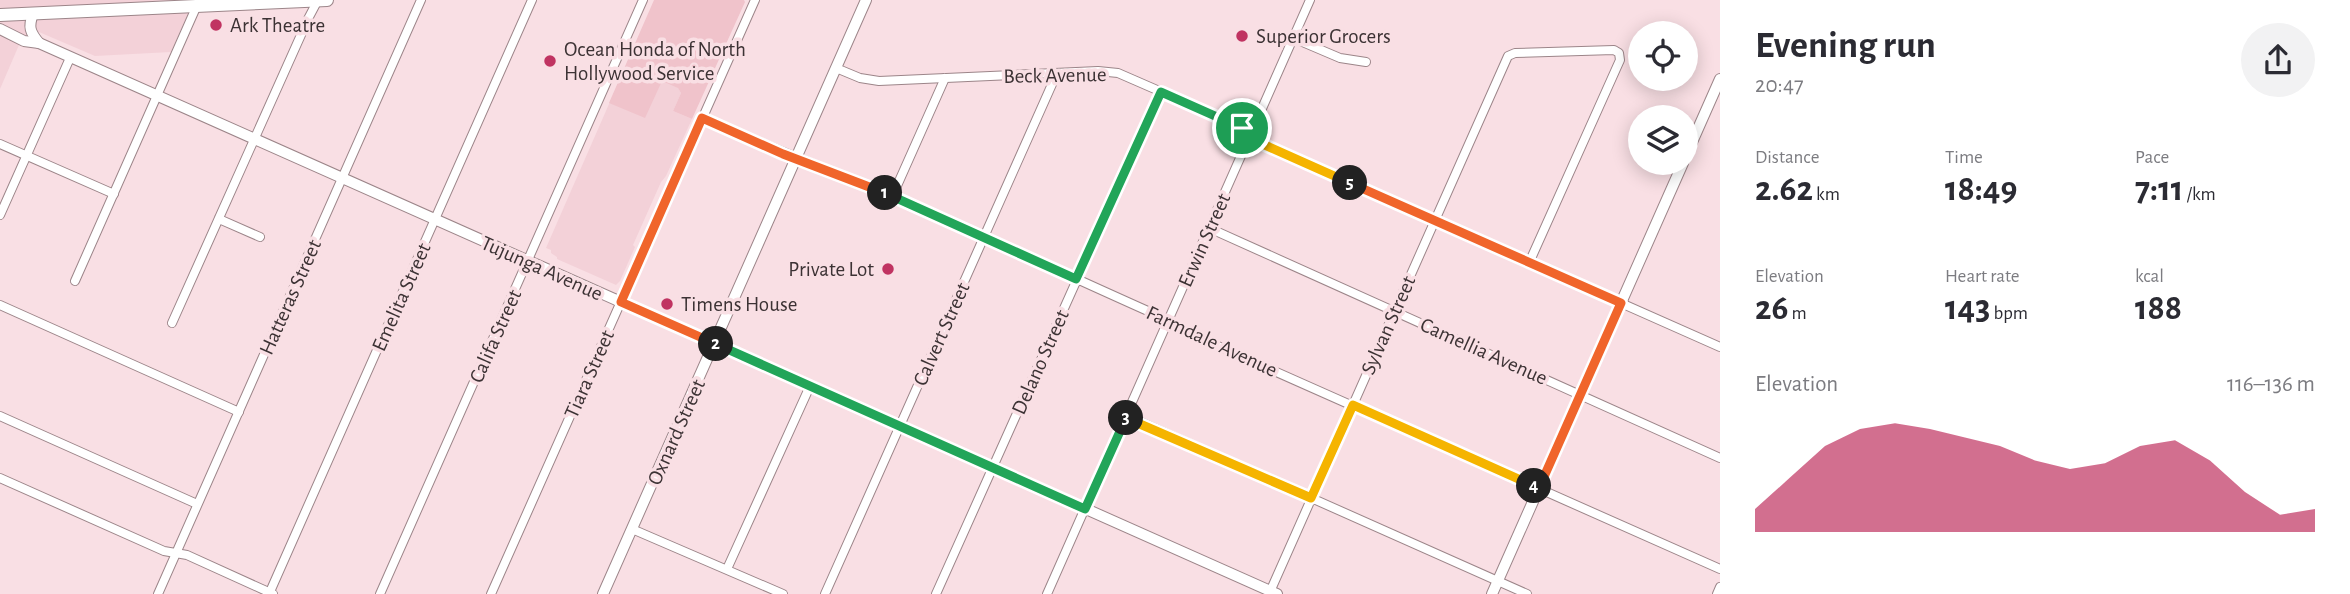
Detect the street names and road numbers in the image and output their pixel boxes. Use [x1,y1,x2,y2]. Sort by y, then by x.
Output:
street label: Beck Avenue [1003,64,1107,87]
street label: Erwin Street [1175,190,1234,290]
street label: Tujunga Avenue [478,232,606,305]
street label: Hatteras Street [256,236,325,358]
street label: Emelita Street [368,240,435,354]
street label: Sylvan Street [1357,273,1420,378]
street label: Calvert Street [909,279,974,389]
street label: Califa Street [466,286,525,386]
street label: Farmdale Avenue [1143,302,1280,381]
street label: Delano Street [1008,307,1073,418]
street label: Camellia Avenue [1417,314,1551,389]
street label: Tiara Street [561,327,618,421]
street label: Oxnard Street [644,376,709,488]

